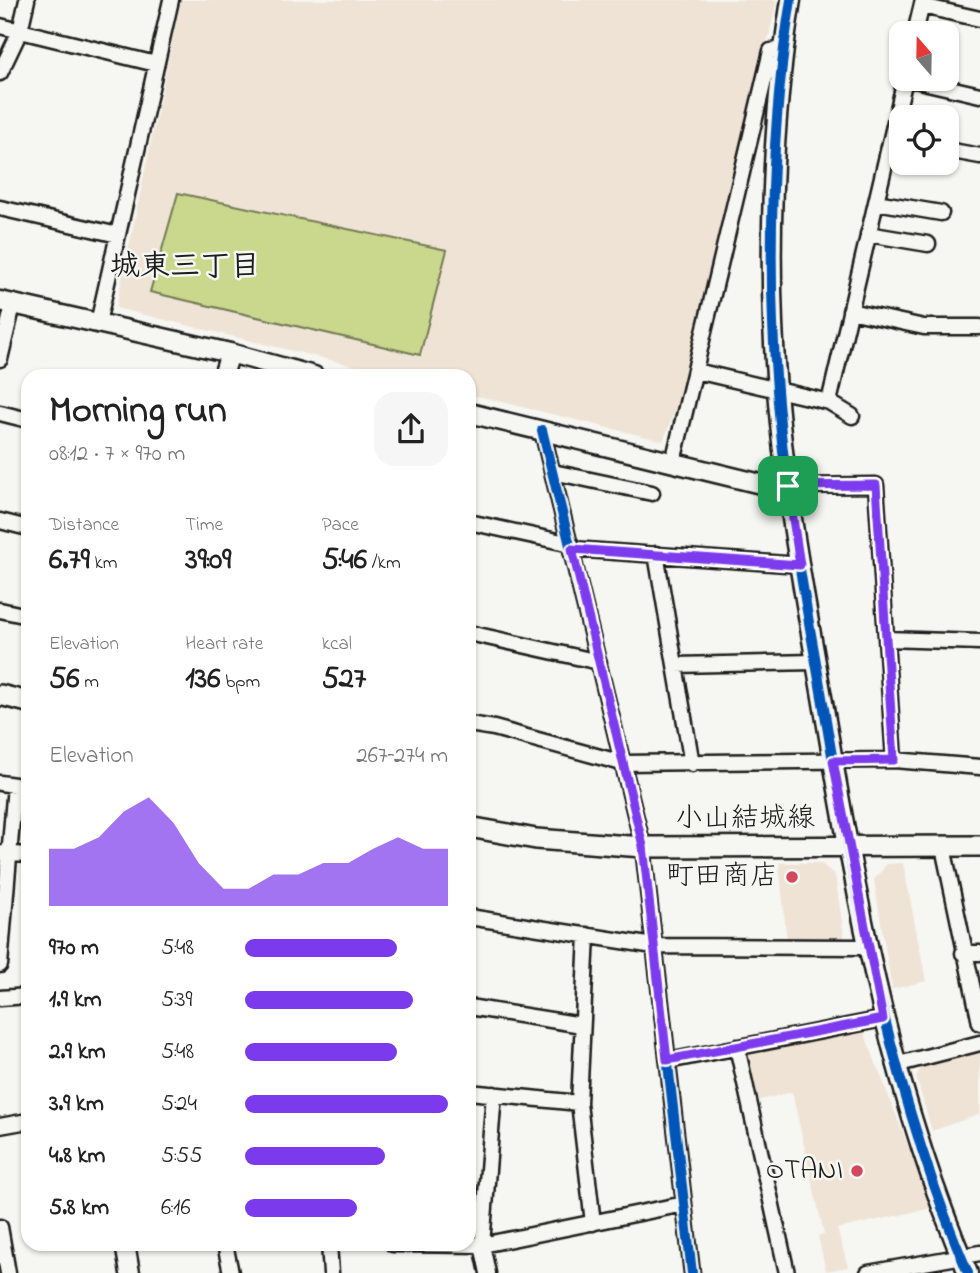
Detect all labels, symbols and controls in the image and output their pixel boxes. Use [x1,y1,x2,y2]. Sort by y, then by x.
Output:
north arrow [889,21,959,91]
map controls [889,21,959,175]
button: locate [889,105,959,175]
district label: 城東三丁目 [110,246,260,290]
text: Morning run [49,384,227,440]
button: share [374,392,448,466]
text: 08:12 · 7 × 970 m [49,438,185,471]
pin [758,456,818,516]
icon: arrive [769,467,807,505]
text: Distance [49,512,119,539]
text: Time [185,512,223,539]
text: Pace [322,512,359,539]
text: 6.79 [49,539,90,583]
text: 39:09 [185,539,231,583]
text: 5:46 [322,539,367,583]
text: km [90,550,118,577]
text: /km [367,550,401,577]
text: Elevation [49,631,119,658]
text: Heart rate [185,631,263,658]
text: kcal [322,631,352,658]
text: 56 [49,658,79,702]
text: 136 [185,658,220,702]
text: 527 [322,658,366,702]
text: m [79,669,99,696]
text: bpm [220,669,260,696]
text: Elevation [49,740,134,773]
text: 267–274 m [356,740,448,773]
street label: 小山結城線 [675,799,815,840]
place label: 町田商店 [666,857,778,898]
marker: 町田商店 [784,869,800,885]
text: 970 m [49,932,99,965]
text: 5:48 [161,932,194,965]
text: 1.9 km [49,984,102,1017]
text: 5:39 [161,984,193,1017]
text: 2.9 km [49,1036,106,1069]
text: 5:48 [161,1036,194,1069]
text: 3.9 km [49,1088,104,1121]
text: 5:24 [161,1088,197,1121]
text: 4.8 km [49,1140,105,1173]
text: 5:55 [161,1140,202,1173]
place label: OTANI [766,1151,843,1192]
marker: OTANI [849,1163,865,1179]
text: 5.8 km [49,1192,109,1225]
text: 6:16 [161,1192,191,1225]

